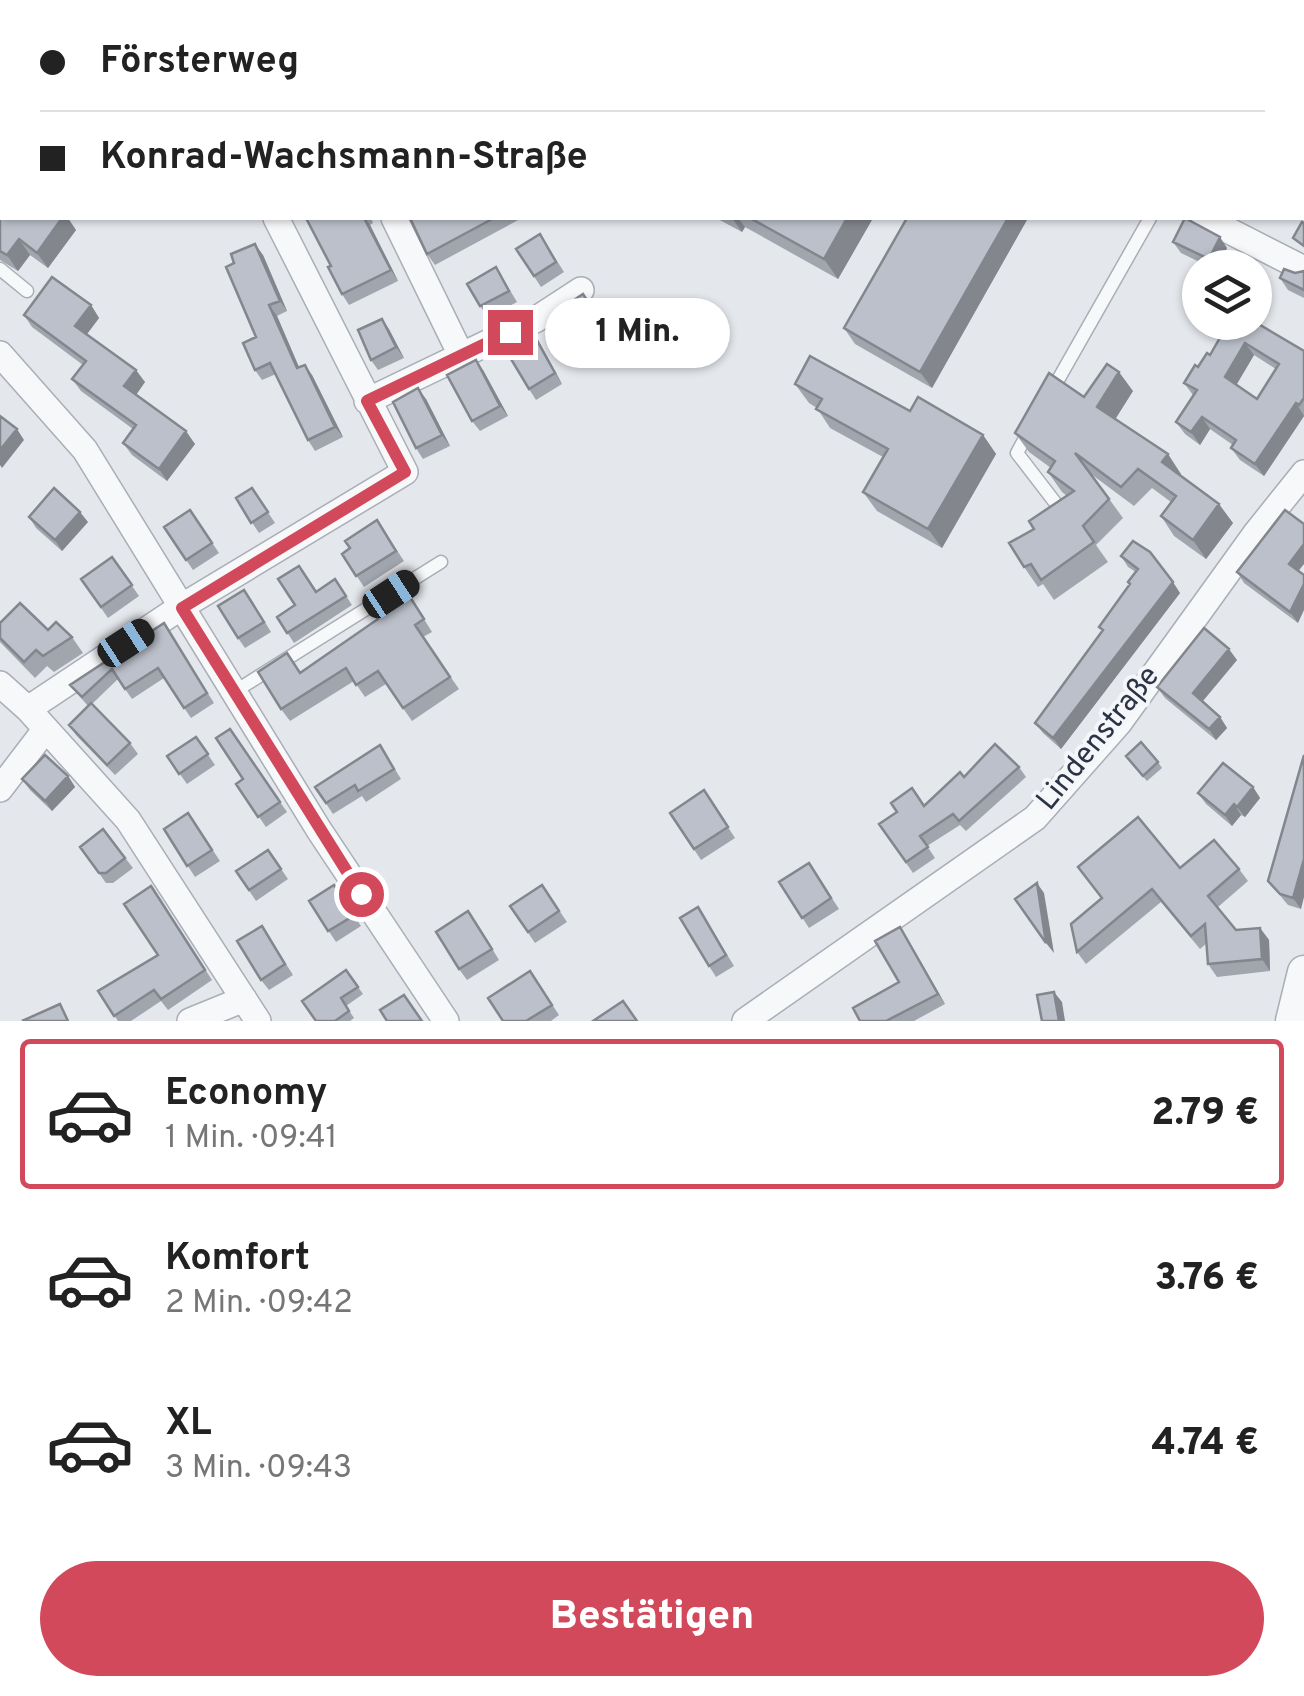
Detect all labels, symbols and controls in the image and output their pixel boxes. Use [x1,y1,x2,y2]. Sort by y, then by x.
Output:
text: Försterweg [100,38,299,87]
text: Konrad-Wachsmann-Straße [100,134,588,183]
map controls [1182,250,1272,340]
button: layers [1182,250,1272,340]
callout: 1 Min. [545,297,730,367]
route end [488,310,533,355]
text: 1 Min. [595,313,680,353]
car [358,565,424,623]
car [93,614,159,672]
street label: Lindenstraße [1029,659,1169,819]
route start [339,872,384,917]
icon: car [45,1069,135,1159]
text: Economy [165,1070,327,1119]
text: 2.79 € [1151,1090,1259,1139]
text: 1 Min. · 09:41 [165,1119,337,1159]
icon: car [45,1234,135,1324]
text: Komfort [165,1235,310,1284]
text: 3.76 € [1155,1255,1259,1304]
text: 2 Min. · 09:42 [165,1284,353,1324]
icon: car [45,1399,135,1489]
text: XL [165,1400,212,1449]
text: 4.74 € [1152,1420,1259,1469]
text: 3 Min. · 09:43 [165,1449,352,1489]
button: Bestätigen [40,1561,1264,1676]

